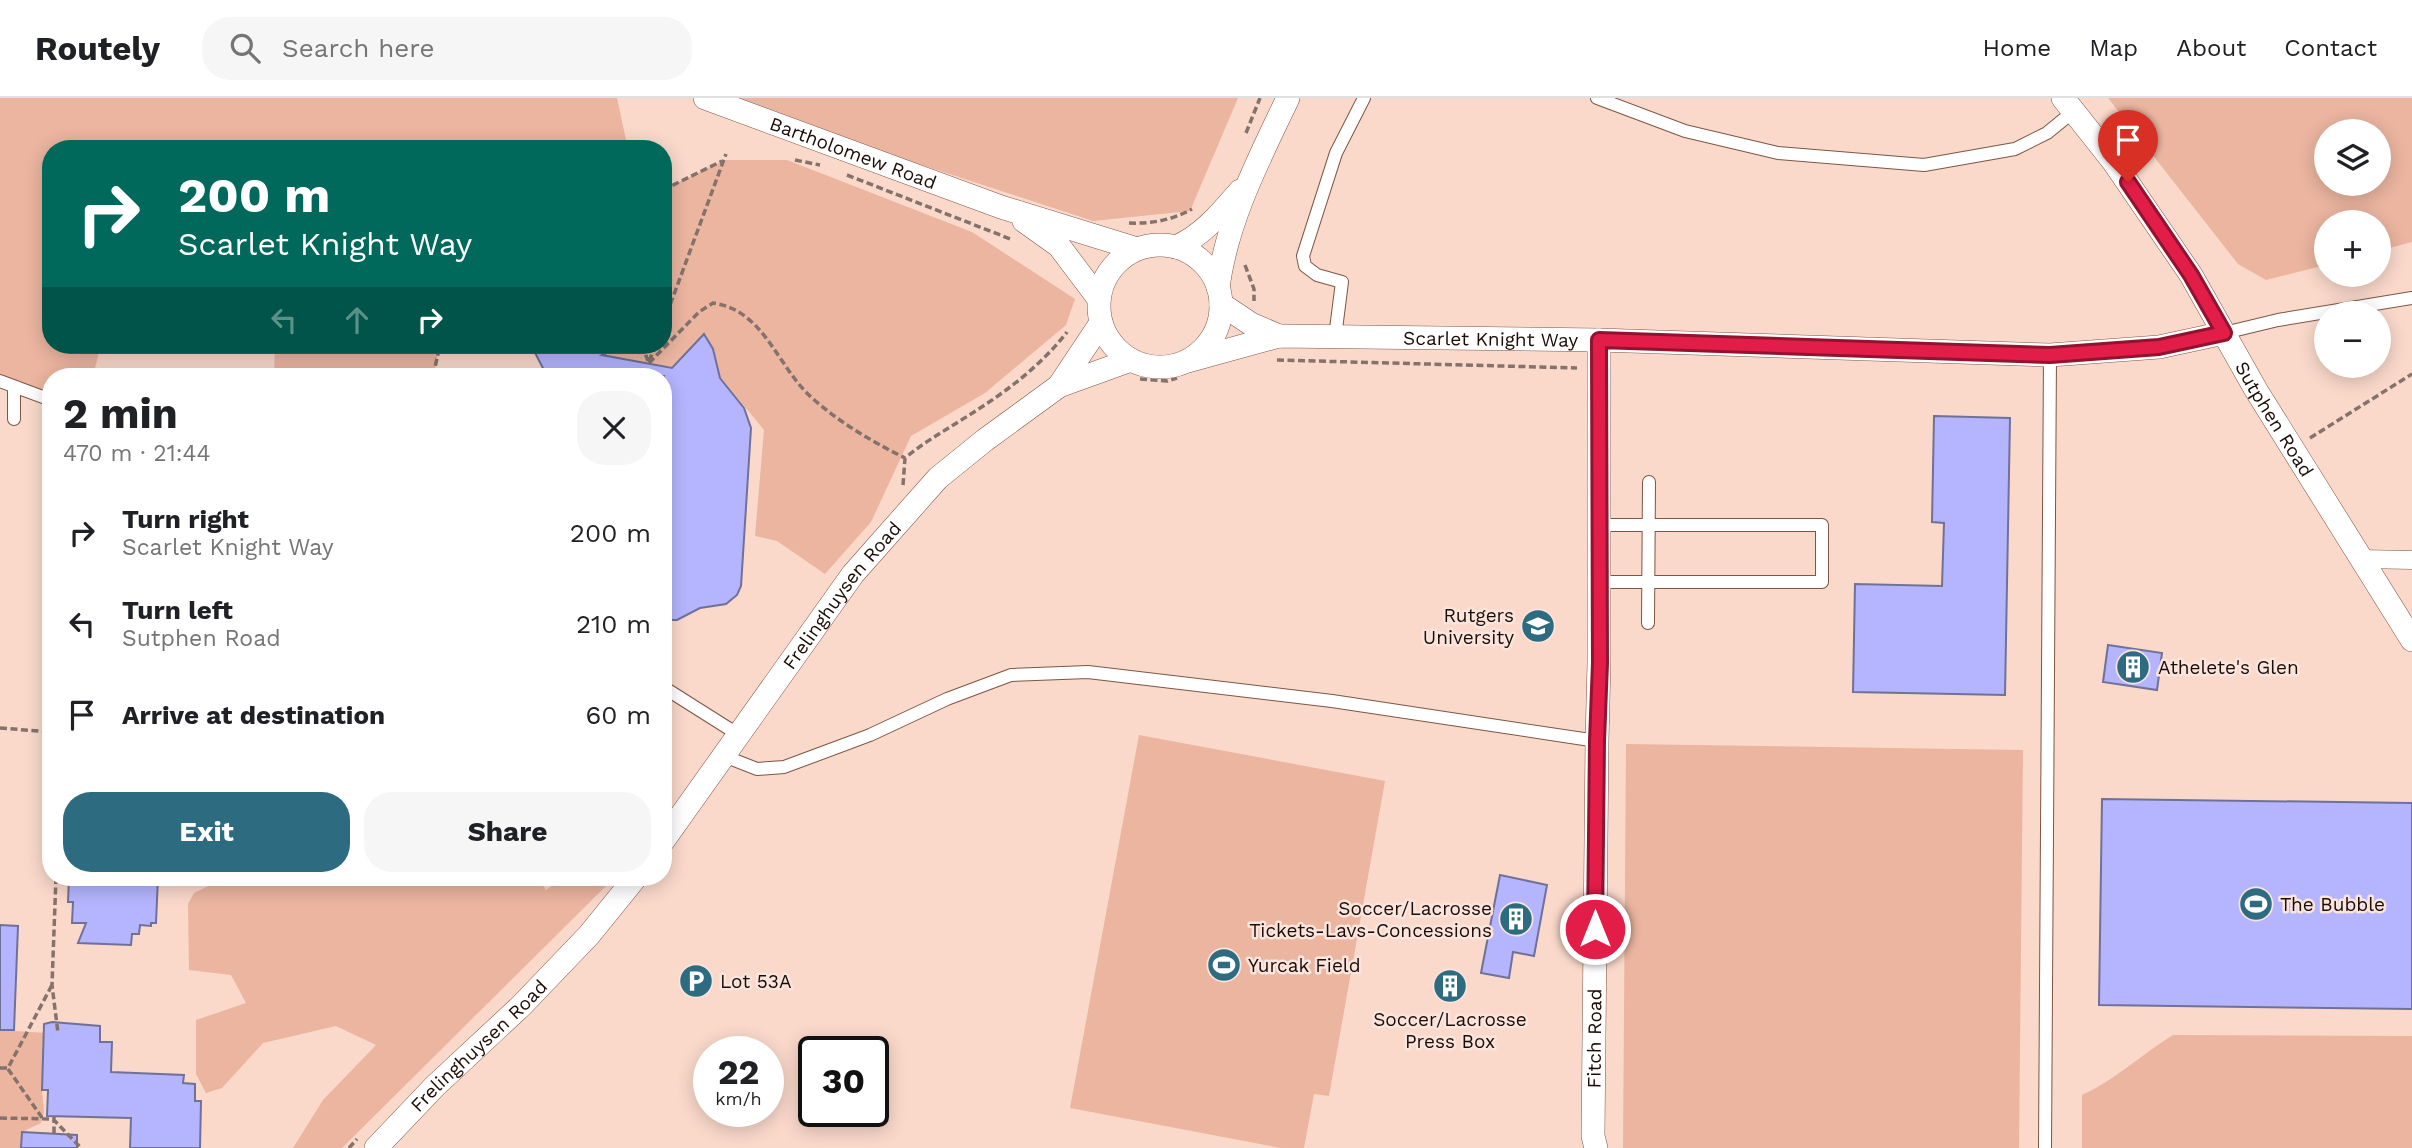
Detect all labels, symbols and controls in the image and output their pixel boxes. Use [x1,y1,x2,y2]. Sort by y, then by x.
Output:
search box [202,17,692,80]
text: Routely [35,29,160,68]
icon: search [226,29,264,67]
text: Search here [282,33,434,63]
text: Home [1983,34,2051,62]
text: Map [2089,34,2138,62]
text: About [2176,34,2246,62]
text: Contact [2284,34,2377,62]
pin [2098,110,2158,182]
street label: Bartholomew Road [767,111,940,194]
map controls [2314,119,2391,378]
button: layers [2314,119,2391,196]
icon: arrive [2109,121,2147,159]
text: 200 m [178,166,330,224]
icon: right [63,168,154,259]
button: + [2314,210,2391,287]
text: Scarlet Knight Way [178,225,472,263]
icon: left [265,301,303,339]
icon: ahead [338,301,376,339]
icon: right [411,301,449,339]
button: − [2314,301,2391,378]
street label: Scarlet Knight Way [1403,326,1578,351]
street label: Sutphen Road [2231,357,2319,481]
text: 2 min [63,389,178,438]
button: close [577,391,651,465]
text: 470 m · 21:44 [63,440,211,467]
text: Turn right [122,504,249,534]
icon: right [63,514,101,552]
street label: Frelinghuysen Road [778,516,906,674]
text: 200 m [570,518,651,548]
text: Scarlet Knight Way [122,534,334,561]
text: Turn left [122,595,233,625]
place label: Rutgers University [1423,604,1514,649]
icon: left [63,605,101,643]
school or university icon: Rutgers University [1519,607,1557,645]
text: 210 m [576,609,651,639]
text: Sutphen Road [122,625,281,652]
building icon: Athelete's Glen [2114,648,2152,686]
place label: Athelete's Glen [2158,656,2299,679]
icon: arrive [63,696,101,734]
text: Arrive at destination [122,700,385,730]
text: 60 m [585,700,651,730]
button: Exit [63,792,350,872]
button: Share [364,792,651,872]
sports icon: The Bubble [2237,885,2275,923]
position arrow [1558,892,1632,966]
place label: The Bubble [2280,893,2385,916]
place label: Soccer/Lacrosse Tickets-Lavs-Concessions [1249,897,1492,942]
building icon: Soccer/Lacrosse Tickets-Lavs-Concessions [1497,900,1535,938]
sports icon: Yurcak Field [1205,946,1243,984]
place label: Yurcak Field [1248,954,1361,977]
parking icon: Lot 53A [677,962,715,1000]
building icon: Soccer/Lacrosse Press Box [1431,967,1469,1005]
place label: Lot 53A [720,970,792,993]
street label: Frelinghuysen Road [405,975,552,1116]
street label: Fitch Road [1582,988,1606,1088]
place label: Soccer/Lacrosse Press Box [1373,1008,1527,1053]
speed limit sign: 30 [798,1036,889,1127]
text: 22 [718,1051,759,1093]
text: km/h [715,1088,762,1109]

